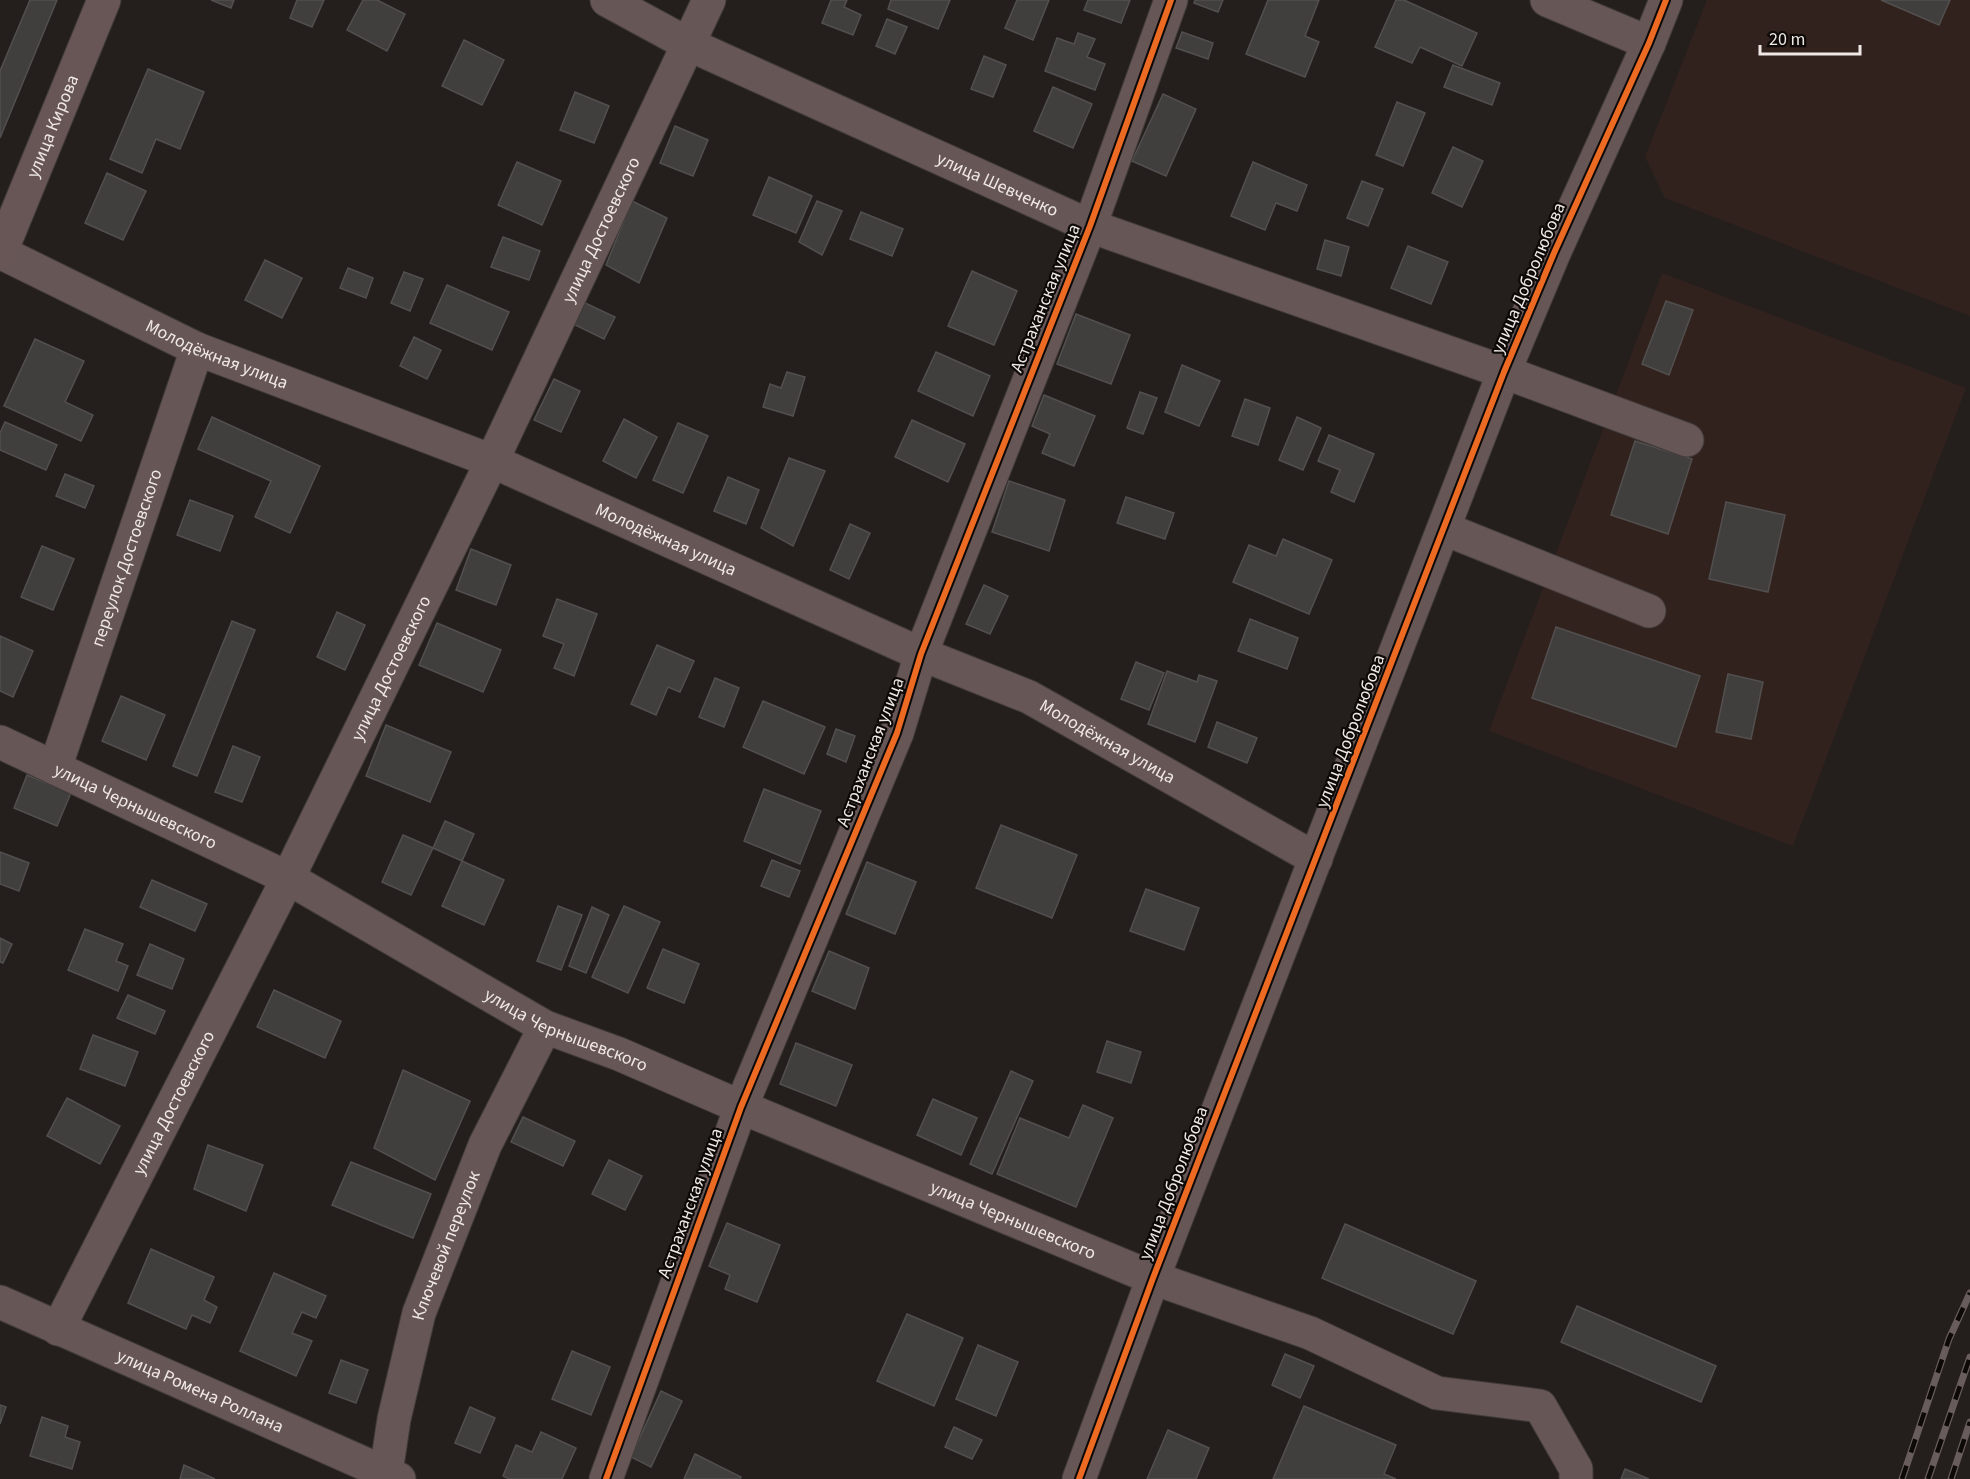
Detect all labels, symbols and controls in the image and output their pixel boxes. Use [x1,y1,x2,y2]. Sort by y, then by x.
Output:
scale bar [1760,18,1860,56]
text: 20 m [1769,27,1805,52]
street label: улица Кирова [20,71,85,182]
street label: улица Шевченко [932,146,1062,223]
street label: улица Достоевского [556,153,646,307]
street label: улица Добролюбова [1485,199,1572,358]
street label: Астраханская улица [1004,220,1087,376]
street label: Молодёжная улица [141,314,292,395]
street label: переулок Достоевского [85,466,168,650]
street label: Молодёжная улица [591,497,740,582]
street label: улица Достоевского [345,591,437,745]
street label: улица Добролюбова [1310,651,1391,811]
street label: Астраханская улица [830,674,910,830]
street label: Молодёжная улица [1035,693,1180,790]
street label: улица Чернышевского [50,757,221,856]
street label: улица Чернышевского [479,982,652,1078]
street label: улица Достоевского [127,1026,221,1180]
street label: улица Добролюбова [1133,1103,1214,1263]
street label: Астраханская улица [652,1125,729,1282]
street label: Ключевой переулок [406,1167,487,1323]
street label: улица Чернышевского [926,1175,1100,1266]
street label: улица Ромена Роллана [112,1343,288,1439]

